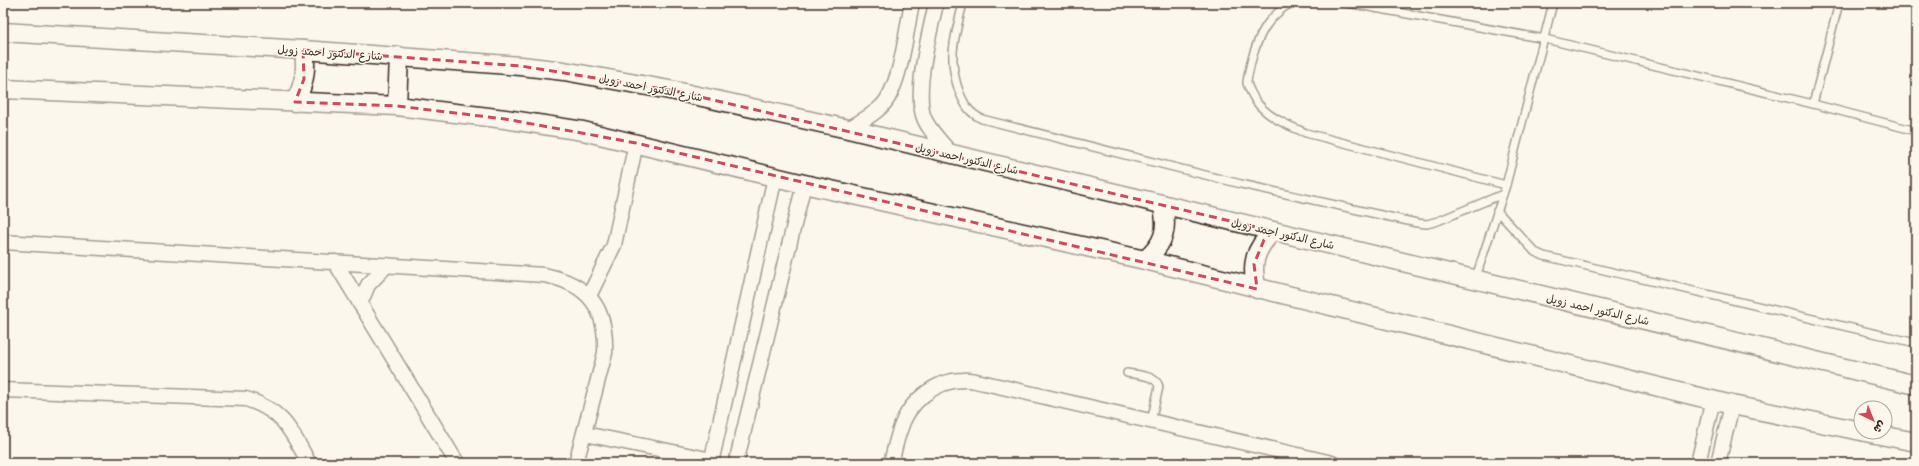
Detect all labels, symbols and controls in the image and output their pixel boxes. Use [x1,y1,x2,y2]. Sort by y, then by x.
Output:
street label: شارع الدكتور احمد زويل [277,41,383,65]
street label: شارع الدكتور احمد زويل [598,70,704,106]
street label: شارع الدكتور احمد زويل [914,139,1020,179]
street label: شارع الدكتور احمد زويل [1230,214,1336,254]
street label: شارع الدكتور احمد زويل [1545,290,1651,330]
north arrow [1853,400,1893,440]
text: ش [1871,418,1890,437]

